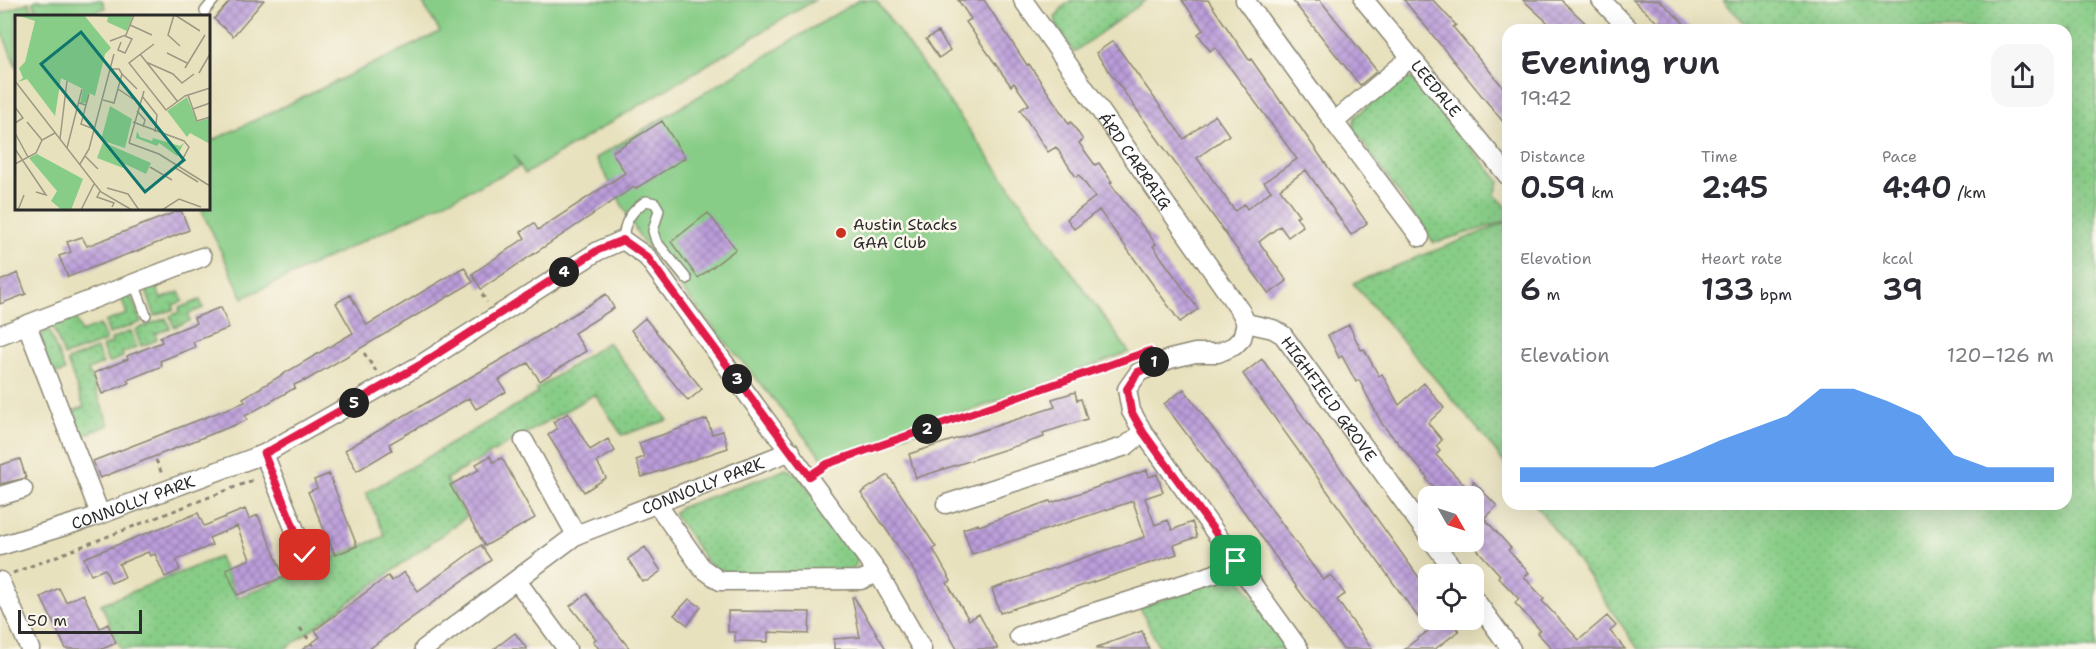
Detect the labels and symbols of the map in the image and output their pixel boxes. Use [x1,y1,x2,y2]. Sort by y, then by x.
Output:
inset map [15,15,210,210]
street label: LEEDALE [1406,56,1465,122]
street label: ÁRD CARRAIG [1094,108,1176,214]
place label: Austin Stacks GAA Club [853,214,957,253]
marker: Austin Stacks GAA Club [834,226,848,240]
pin: 4 [549,257,579,287]
street label: HIGHFIELD GROVE [1276,332,1381,466]
pin: 1 [1139,347,1169,377]
pin: 3 [722,364,752,394]
pin: 5 [339,388,369,418]
pin: 2 [912,414,942,444]
street label: CONNOLLY PARK [639,452,768,519]
street label: CONNOLLY PARK [69,470,198,534]
north arrow [1418,486,1484,552]
pin [279,529,330,580]
pin [1210,535,1261,586]
scale bar [18,607,142,634]

